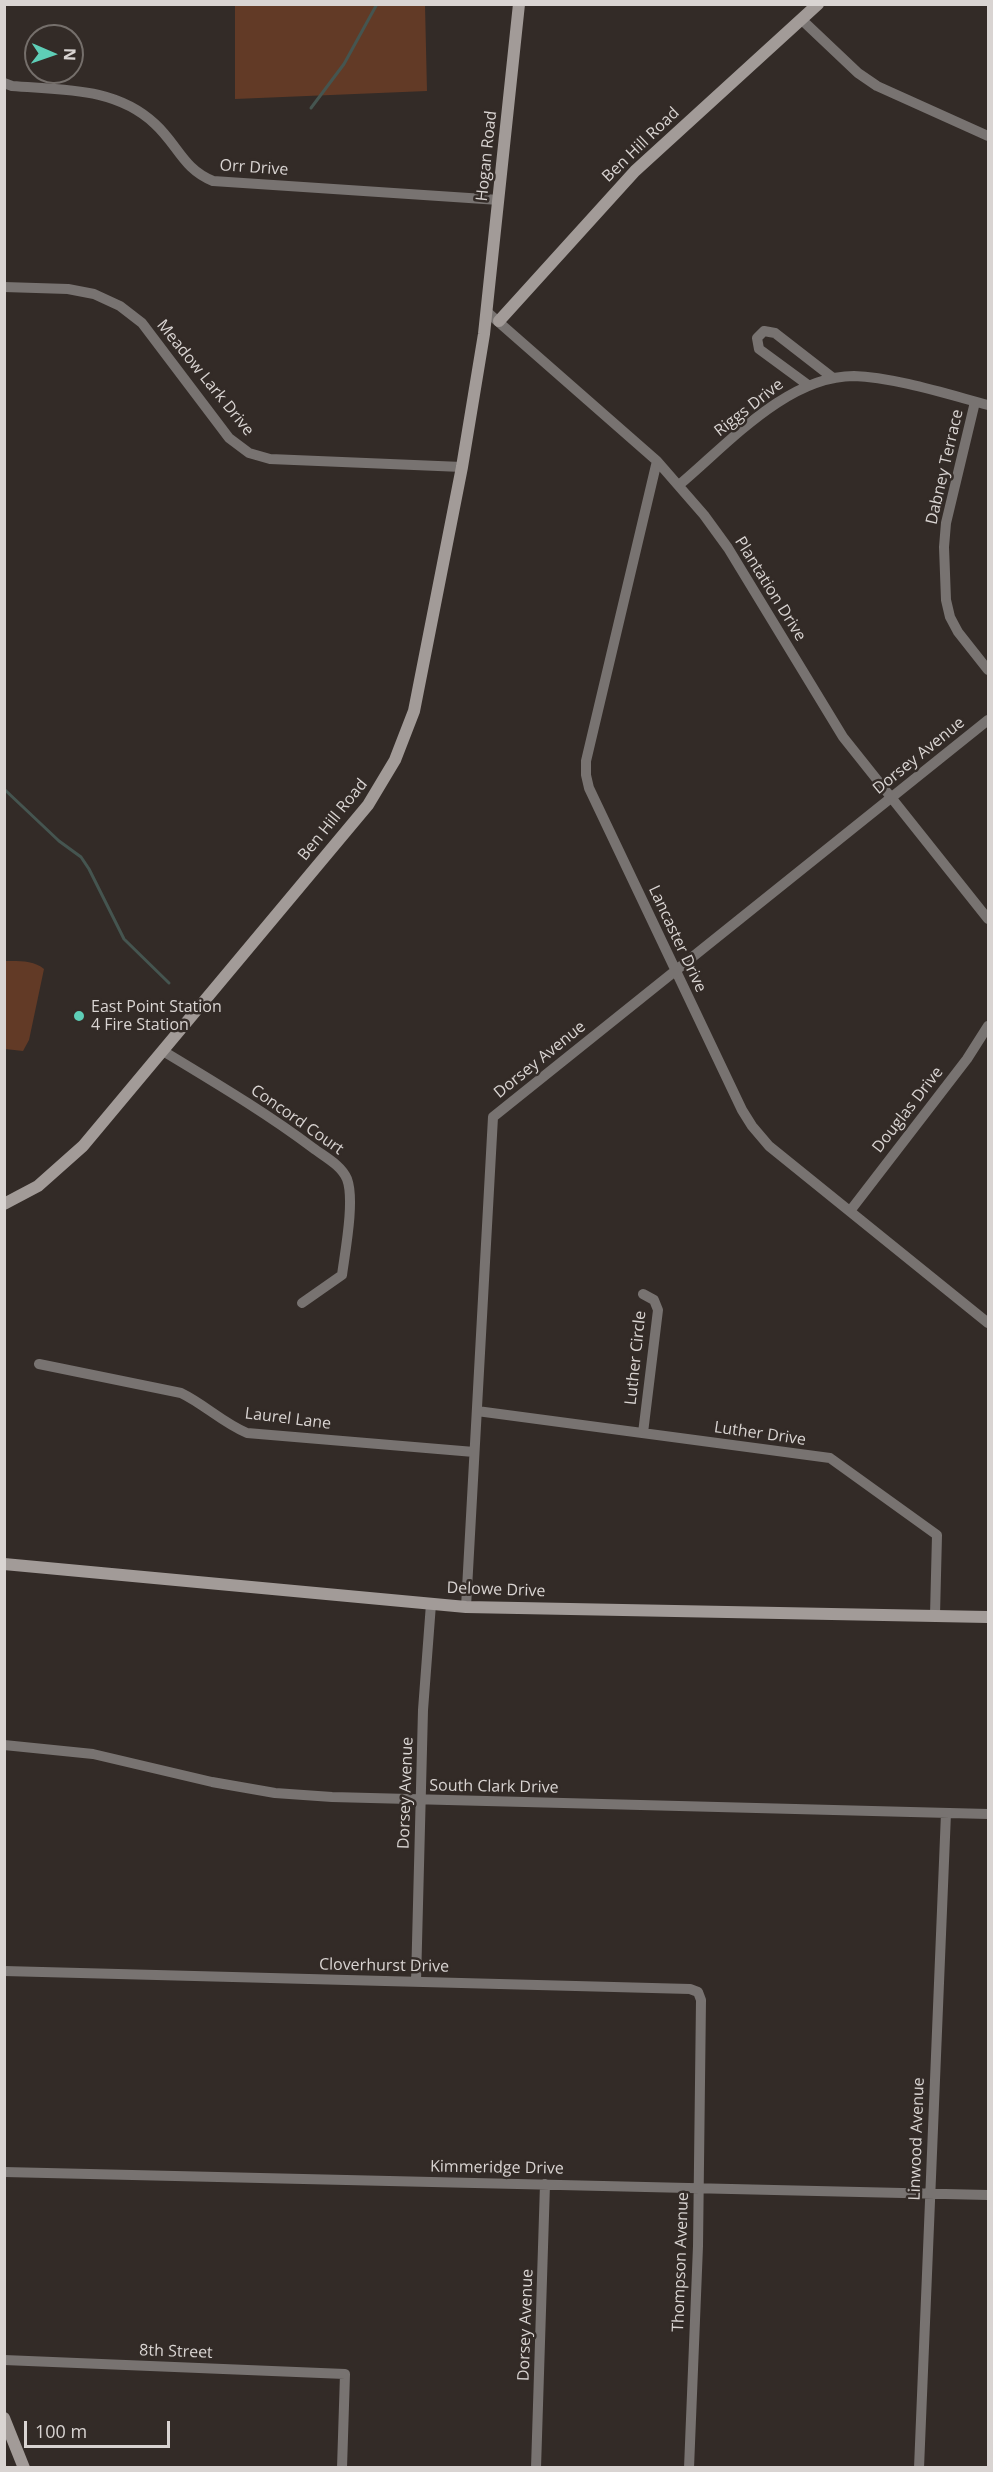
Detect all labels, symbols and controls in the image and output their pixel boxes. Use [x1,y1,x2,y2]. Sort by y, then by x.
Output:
north arrow [24,24,84,84]
text: N [59,48,81,61]
street label: Ben Hill Road [599,104,683,186]
street label: Hogan Road [473,110,501,202]
street label: Orr Drive [219,156,289,180]
street label: Meadow Lark Drive [152,316,258,440]
street label: Riggs Drive [711,375,787,441]
street label: Dabney Terrace [922,408,968,526]
street label: Plantation Drive [730,533,810,645]
street label: Dorsey Avenue [869,713,969,799]
street label: Ben Hill Road [294,775,372,865]
street label: Lancaster Drive [644,882,710,996]
place label: East Point Station 4 Fire Station [91,997,222,1035]
marker: East Point Station 4 Fire Station [72,1009,86,1023]
street label: Dorsey Avenue [490,1017,590,1103]
street label: Douglas Drive [869,1063,947,1157]
street label: Concord Court [247,1081,347,1159]
street label: Luther Circle [622,1310,650,1406]
street label: Laurel Lane [244,1404,332,1434]
street label: Luther Drive [713,1418,807,1450]
street label: Delowe Drive [446,1579,546,1601]
street label: Dorsey Avenue [394,1737,418,1849]
street label: South Clark Drive [429,1776,559,1798]
street label: Cloverhurst Drive [319,1955,449,1977]
street label: Linwood Avenue [905,2077,929,2201]
street label: Kimmeridge Drive [430,2157,564,2179]
street label: Thompson Avenue [669,2192,693,2332]
street label: Dorsey Avenue [514,2269,538,2381]
street label: 8th Street [139,2341,213,2363]
scale bar [27,2409,172,2447]
text: 100 m [35,2419,87,2443]

